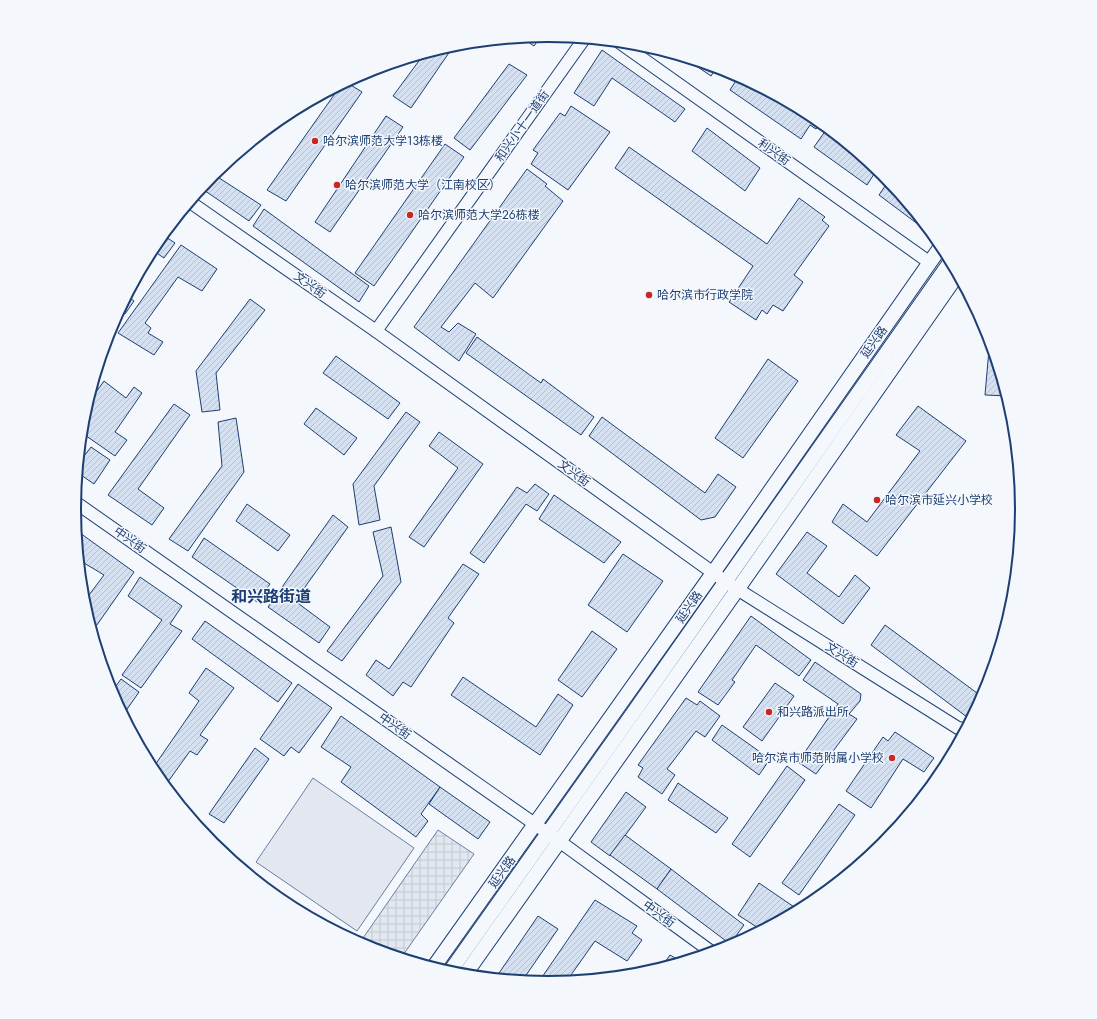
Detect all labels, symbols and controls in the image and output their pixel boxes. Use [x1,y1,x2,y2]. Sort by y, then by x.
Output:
street label: 和兴小十一道街 [491,86,553,166]
place label: 哈尔滨师范大学13栋楼 [323,132,443,150]
street label: 利兴街 [754,134,794,170]
marker: 哈尔滨师范大学13栋楼 [310,136,320,146]
place label: 哈尔滨师范大学（江南校区） [345,176,501,194]
marker: 哈尔滨师范大学（江南校区） [332,180,342,190]
place label: 哈尔滨师范大学26栋楼 [418,206,540,224]
marker: 哈尔滨师范大学26栋楼 [405,210,415,220]
street label: 文兴街 [290,267,330,303]
place label: 哈尔滨市行政学院 [657,286,753,304]
marker: 哈尔滨市行政学院 [644,290,654,300]
street label: 延兴路 [856,322,892,362]
street label: 文兴街 [554,455,594,491]
place label: 哈尔滨市延兴小学校 [885,491,993,509]
marker: 哈尔滨市延兴小学校 [872,495,882,505]
street label: 中兴街 [110,522,150,558]
district label: 和兴路街道 [231,585,311,608]
street label: 延兴路 [671,587,707,627]
street label: 文兴街 [822,638,862,672]
place label: 和兴路派出所 [777,703,849,721]
marker: 和兴路派出所 [764,707,774,717]
street label: 中兴街 [375,708,415,744]
place label: 哈尔滨市师范附属小学校 [752,749,884,767]
marker: 哈尔滨市师范附属小学校 [887,753,897,763]
street label: 延兴路 [484,852,520,892]
street label: 中兴街 [639,896,679,932]

